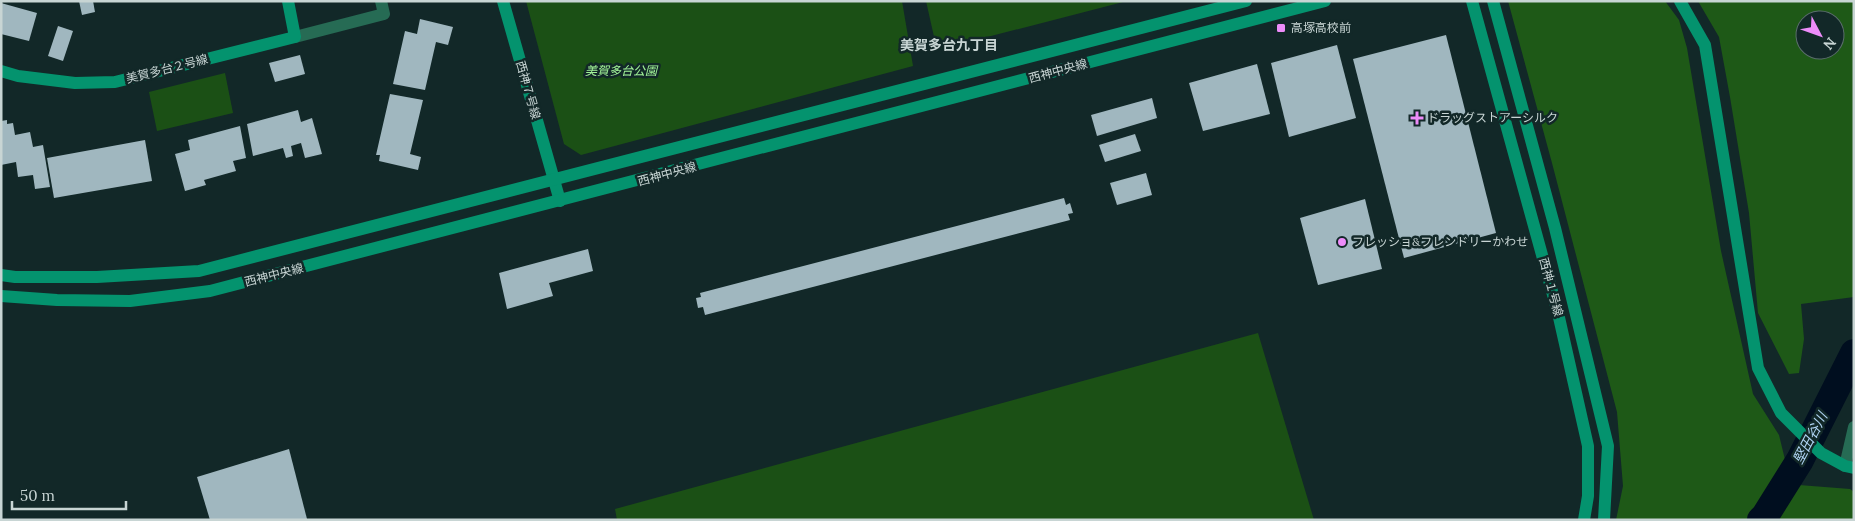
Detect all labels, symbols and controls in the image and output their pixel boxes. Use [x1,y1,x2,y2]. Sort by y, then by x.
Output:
north arrow [1795,10,1845,60]
place label: 高塚高校前 [1291,20,1351,35]
marker: 高塚高校前 [1275,22,1287,34]
text: N [1819,34,1840,54]
district label: 美賀多台九丁目 [900,36,998,54]
street label: 美賀多台２号線 [124,51,209,86]
street label: 西神中央線 [1027,56,1089,86]
street label: 西神７号線 [513,59,544,121]
park label: 美賀多台公園 [585,63,659,78]
place label: ドラッグストアーシルク [1427,110,1558,125]
marker: ドラッグストアーシルク [1411,112,1423,124]
street label: 西神中央線 [636,159,698,189]
place label: フレッショ&フレンドリーかわせ [1352,234,1528,249]
marker: フレッショ&フレンドリーかわせ [1336,236,1348,248]
street label: 西神１号線 [1536,256,1566,318]
street label: 西神中央線 [243,260,305,289]
water label: 堅田谷川 [1789,407,1832,467]
scale bar [12,478,126,510]
text: 50 m [20,486,55,505]

